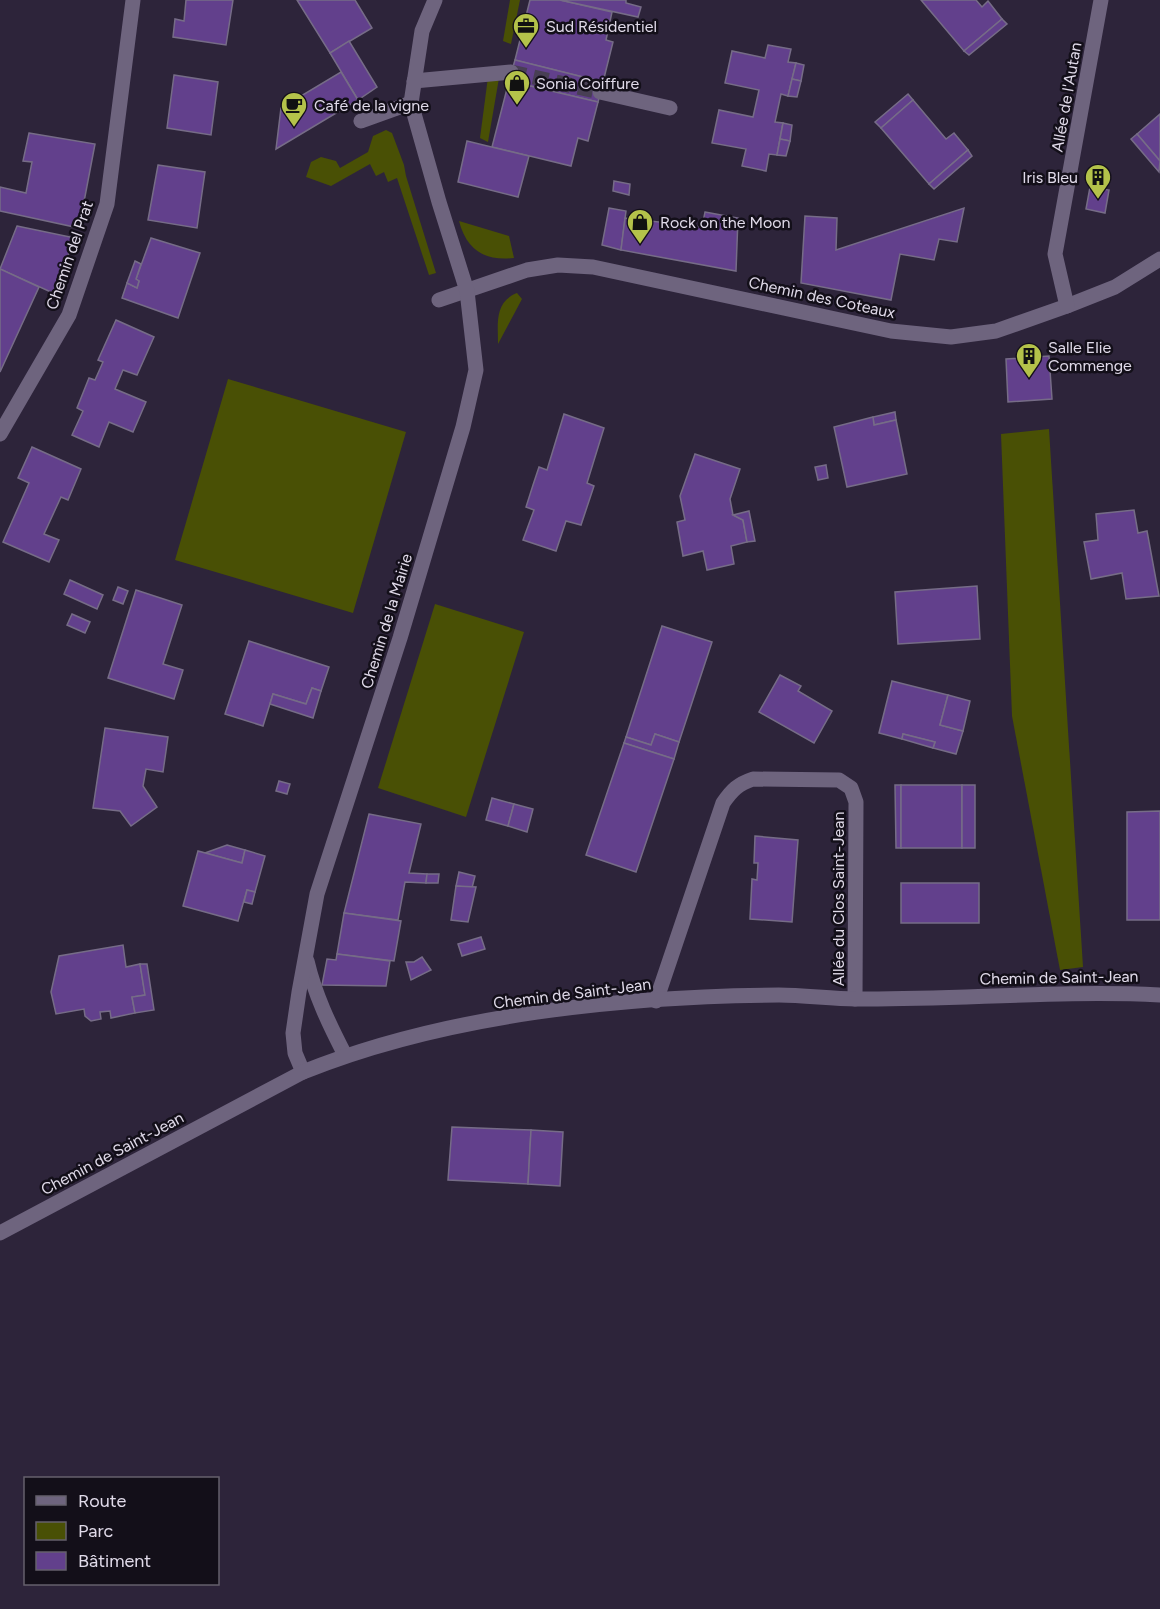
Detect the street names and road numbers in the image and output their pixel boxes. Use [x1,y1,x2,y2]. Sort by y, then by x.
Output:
street label: Allée de l'Autan [1048,41,1085,153]
street label: Chemin del Prat [42,198,97,312]
street label: Chemin des Coteaux [747,273,897,322]
street label: Chemin de la Mairie [357,551,416,691]
street label: Allée du Clos Saint-Jean [829,812,848,986]
street label: Chemin de Saint-Jean [979,967,1139,988]
street label: Chemin de Saint-Jean [492,974,652,1013]
street label: Chemin de Saint-Jean [38,1108,187,1199]

